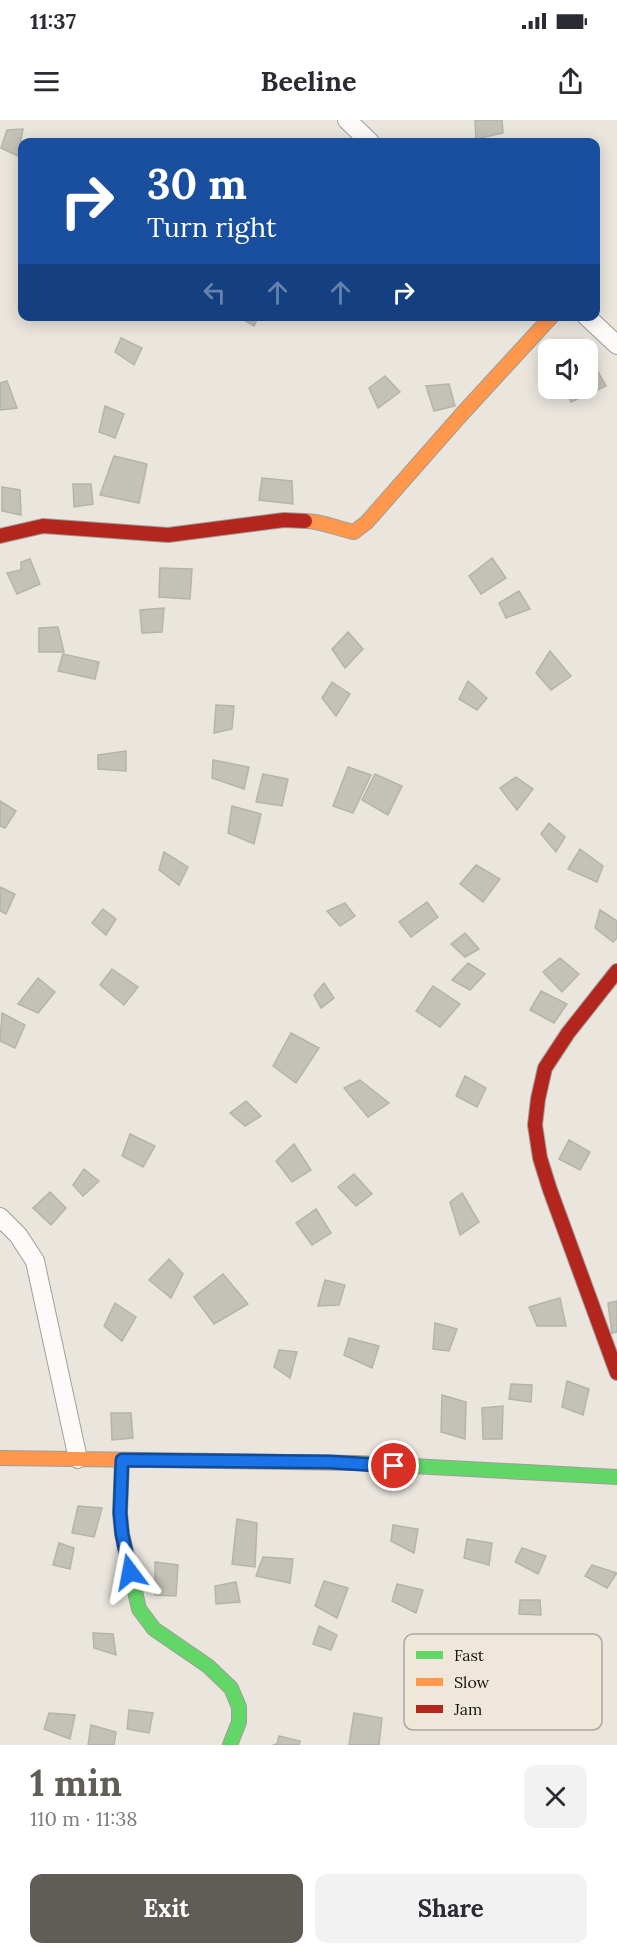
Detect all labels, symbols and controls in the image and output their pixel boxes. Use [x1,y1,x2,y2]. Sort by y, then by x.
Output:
text: 11:37 [30,7,76,35]
text: Beeline [261,64,356,98]
icon: menu [30,65,63,98]
icon: share [554,65,587,98]
text: 30 m [147,157,247,211]
icon: right [48,162,126,240]
text: Turn right [147,210,276,244]
icon: left [198,276,231,309]
icon: ahead [261,276,294,309]
icon: ahead [324,276,357,309]
icon: right [387,276,420,309]
map controls [538,339,598,399]
button: sound [538,339,598,399]
pin [368,1440,419,1491]
icon: arrive [377,1449,410,1482]
position arrow [98,1540,162,1604]
legend [404,1634,602,1730]
text: Fast [454,1645,485,1665]
text: Slow [454,1672,490,1692]
text: Jam [453,1699,482,1719]
text: 1 min [30,1760,122,1806]
button: close [524,1765,587,1828]
text: 110 m · 11:38 [30,1806,138,1831]
button: Exit [30,1874,303,1943]
button: Share [315,1874,587,1943]

